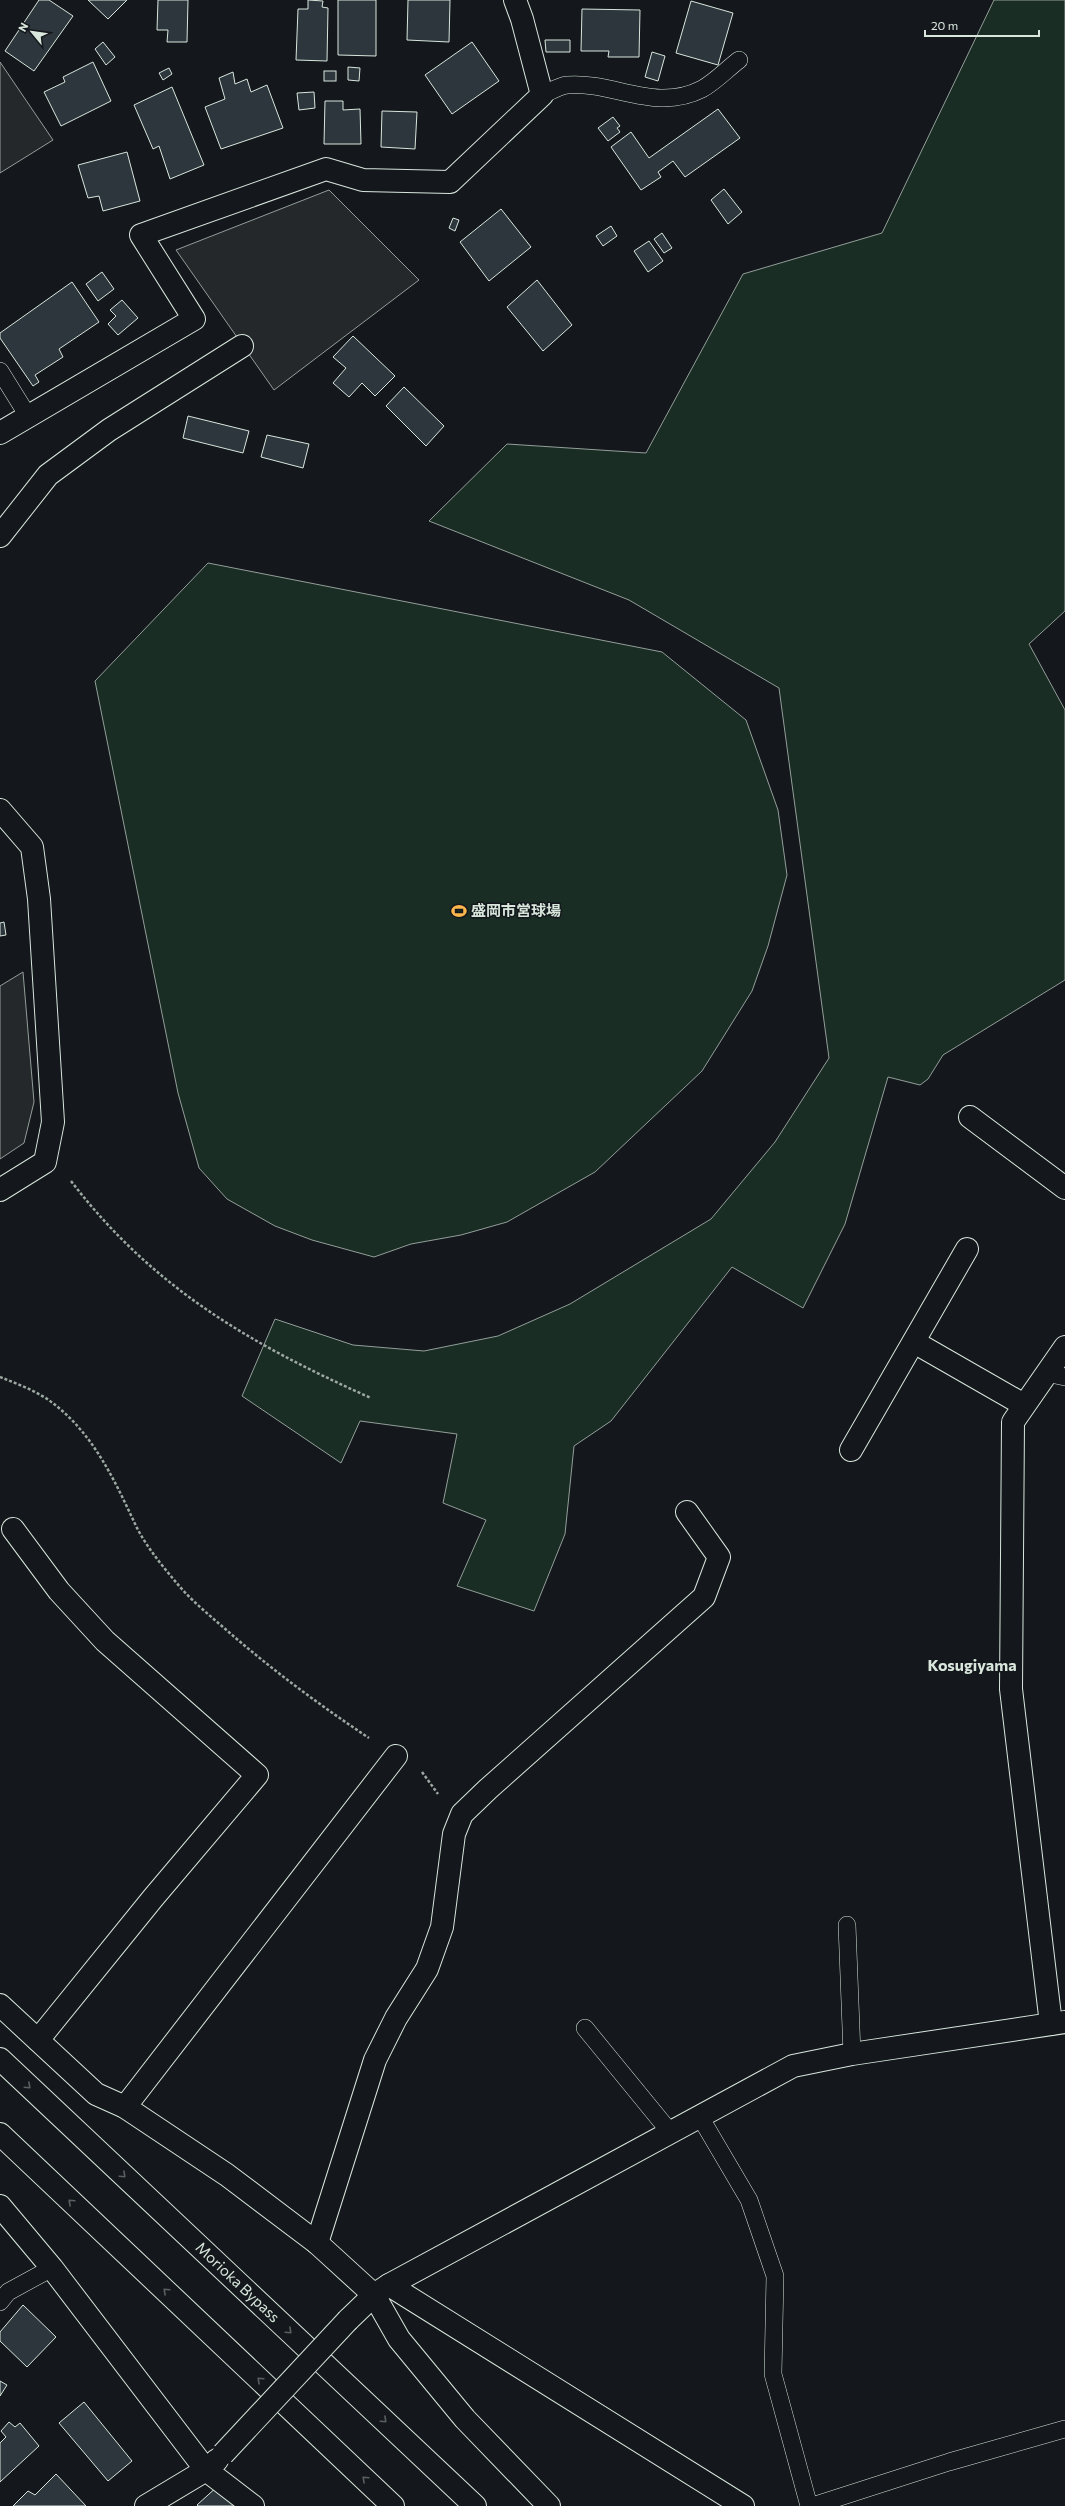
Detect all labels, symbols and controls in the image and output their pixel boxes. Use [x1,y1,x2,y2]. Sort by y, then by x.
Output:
north arrow [12,12,52,52]
scale bar [925,12,1039,38]
text: 20 m [931,18,958,32]
text: N [15,20,31,34]
place label: 盛岡市営球場 [471,901,561,919]
sports icon: 盛岡市営球場 [450,902,468,920]
district label: Kosugiyama [927,1655,1017,1674]
one-way arrow [24,2081,31,2088]
one-way arrow [118,2170,126,2178]
one-way arrow [69,2199,76,2206]
street label: Morioka Bypass [192,2238,284,2326]
one-way arrow [163,2288,171,2296]
one-way arrow [284,2326,292,2334]
one-way arrow [257,2377,265,2385]
one-way arrow [379,2415,387,2423]
one-way arrow [362,2476,370,2484]

